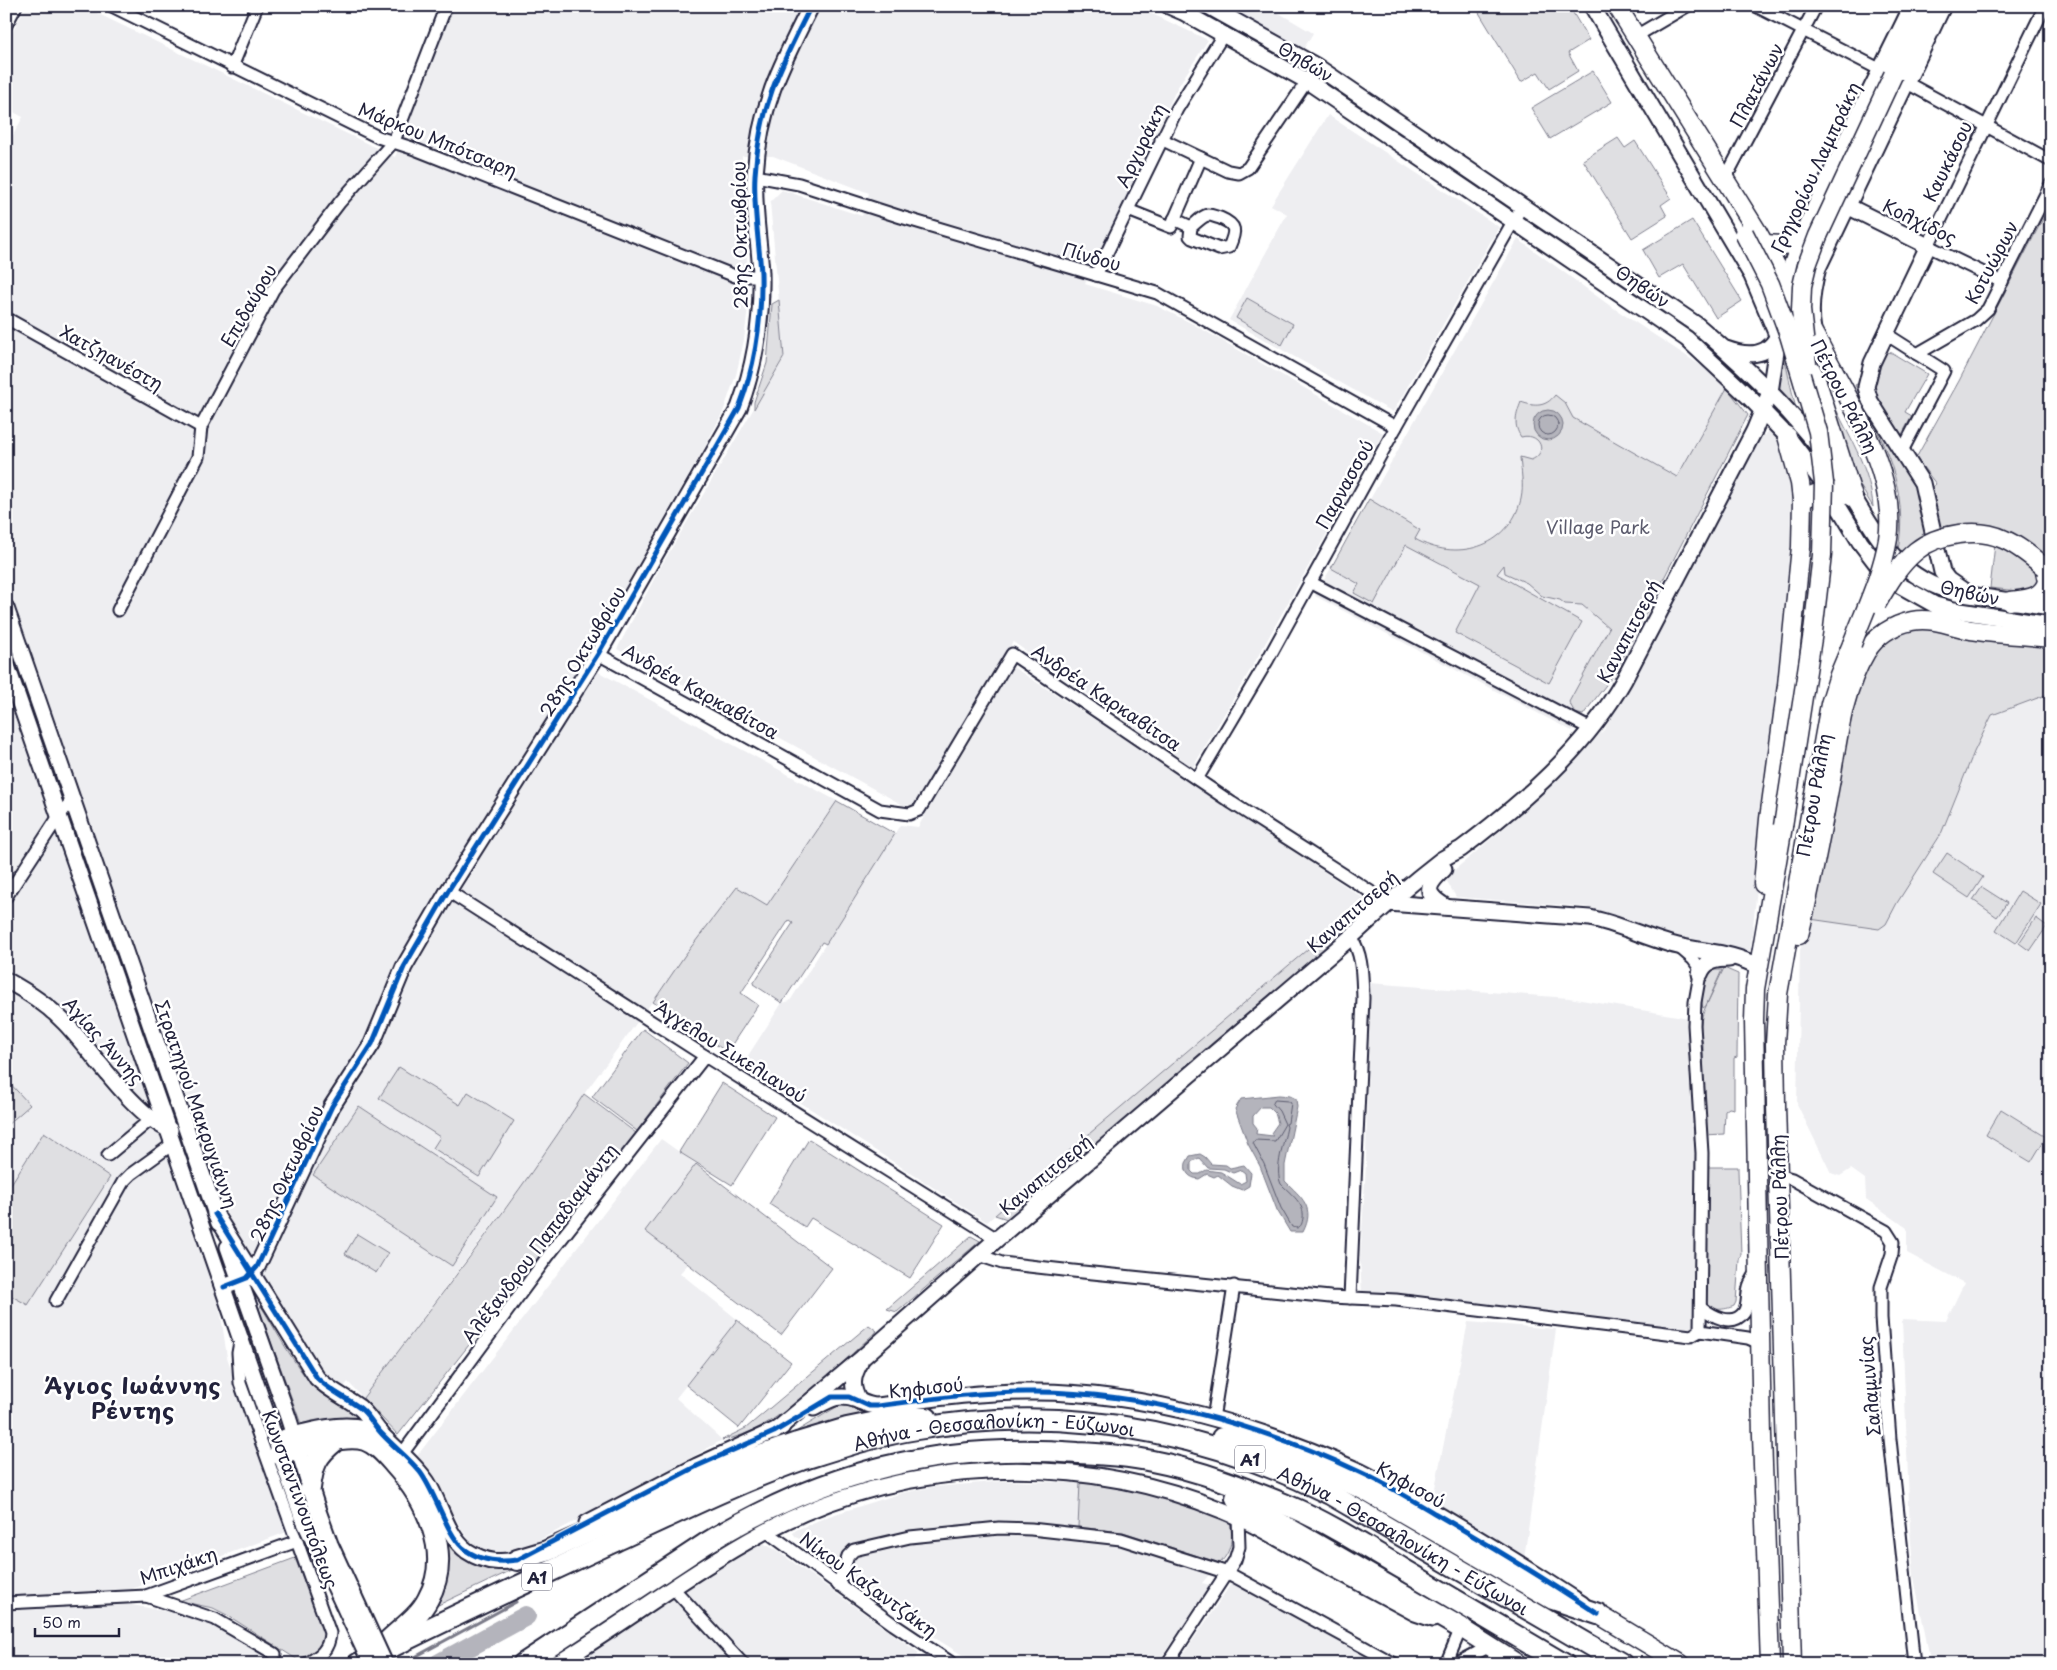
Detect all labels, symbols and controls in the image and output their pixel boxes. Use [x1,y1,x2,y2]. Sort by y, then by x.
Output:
street label: Θηβών [1273,34,1339,88]
street label: Πλατάνων [1722,38,1790,132]
street label: Γρηγορίου Λαμπράκη [1763,77,1867,257]
street label: Μάρκου Μπότσαρη [354,95,522,183]
street label: Αργυράκη [1108,98,1172,192]
street label: Καυκάσου [1916,116,1978,206]
street label: 28ης Οκτωβρίου [724,161,754,309]
street label: Κολχίδος [1878,191,1962,251]
street label: Κοτυώρων [1958,215,2024,309]
street label: Πίνδου [1060,235,1124,277]
street label: Θηβών [1610,258,1676,314]
street label: Επιδαύρου [213,259,283,351]
street label: Χατζηανέστη [56,318,168,396]
street label: Πέτρου Ράλλη [1805,334,1885,458]
street label: Παρνασσού [1308,434,1380,534]
park label: Village Park [1546,513,1650,540]
street label: Θηβών [1938,573,2002,611]
street label: Καναπιτσερή [1589,574,1667,688]
street label: 28ης Οκτωβρίου [532,581,632,721]
street label: Ανδρέα Καρκαβίτσα [618,637,784,745]
street label: Ανδρέα Καρκαβίτσα [1027,637,1187,757]
street label: Πέτρου Ράλλη [1789,731,1837,859]
street label: Καναπιτσερή [1300,864,1404,958]
street label: Αγίας Άννης [57,990,151,1090]
street label: Άγγελου Σικελιανού [650,993,812,1109]
street label: Στρατηγού Μακρυγιάννη [149,996,245,1212]
street label: 28ης Οκτωβρίου [243,1100,329,1246]
street label: Καναπιτσερή [993,1127,1097,1221]
street label: Πέτρου Ράλλη [1763,1134,1795,1260]
street label: Αλέξανδρου Παπαδιαμάντη [455,1137,623,1349]
street label: Σαλαμινίας [1851,1335,1887,1437]
district label: Άγιος Ιωάννης Ρέντης [45,1368,221,1426]
street label: Κηφισού [887,1370,965,1404]
street label: Κωνσταντινουπόλεως [256,1406,346,1592]
street label: Αθήνα - Θεσσαλονίκη - Εύζωνοι [850,1406,1138,1457]
road number: Α1 [1235,1446,1265,1472]
street label: Κηφισού [1372,1454,1450,1514]
street label: Αθήνα - Θεσσαλονίκη - Εύζωνοι [1274,1458,1535,1621]
street label: Νίκου Καζαντζάκη [795,1525,943,1643]
street label: Μπιχάκη [136,1539,220,1591]
road number: Α1 [522,1564,552,1590]
scale bar [35,1605,119,1637]
text: 50 m [42,1610,81,1633]

